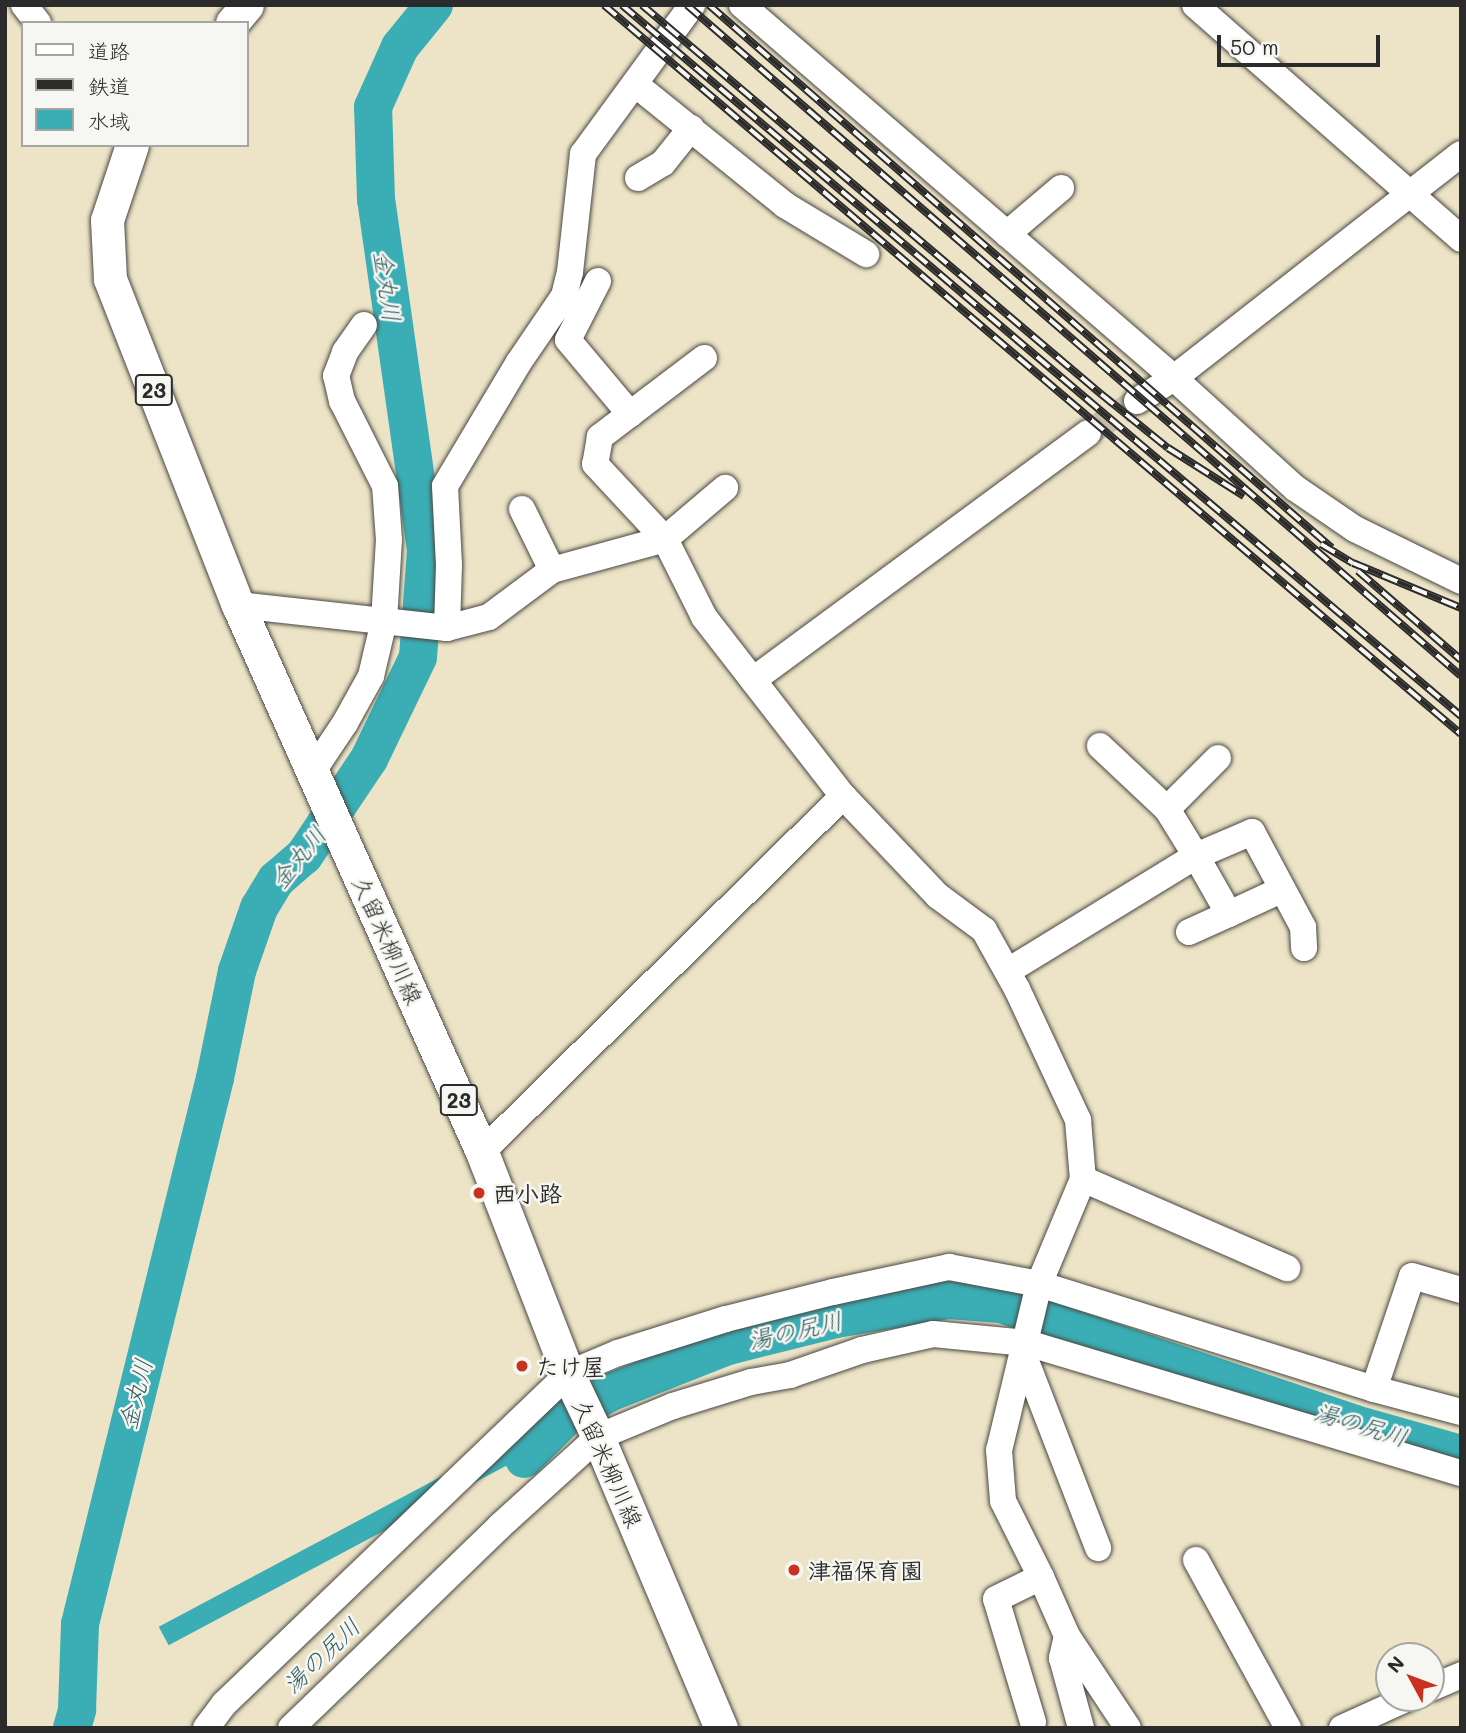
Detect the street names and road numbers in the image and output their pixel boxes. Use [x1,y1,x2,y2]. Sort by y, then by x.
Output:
road number: 23 [135,372,173,408]
street label: 久留米柳川線 [347,871,429,1009]
road number: 23 [440,1082,478,1118]
street label: 久留米柳川線 [567,1394,649,1532]

